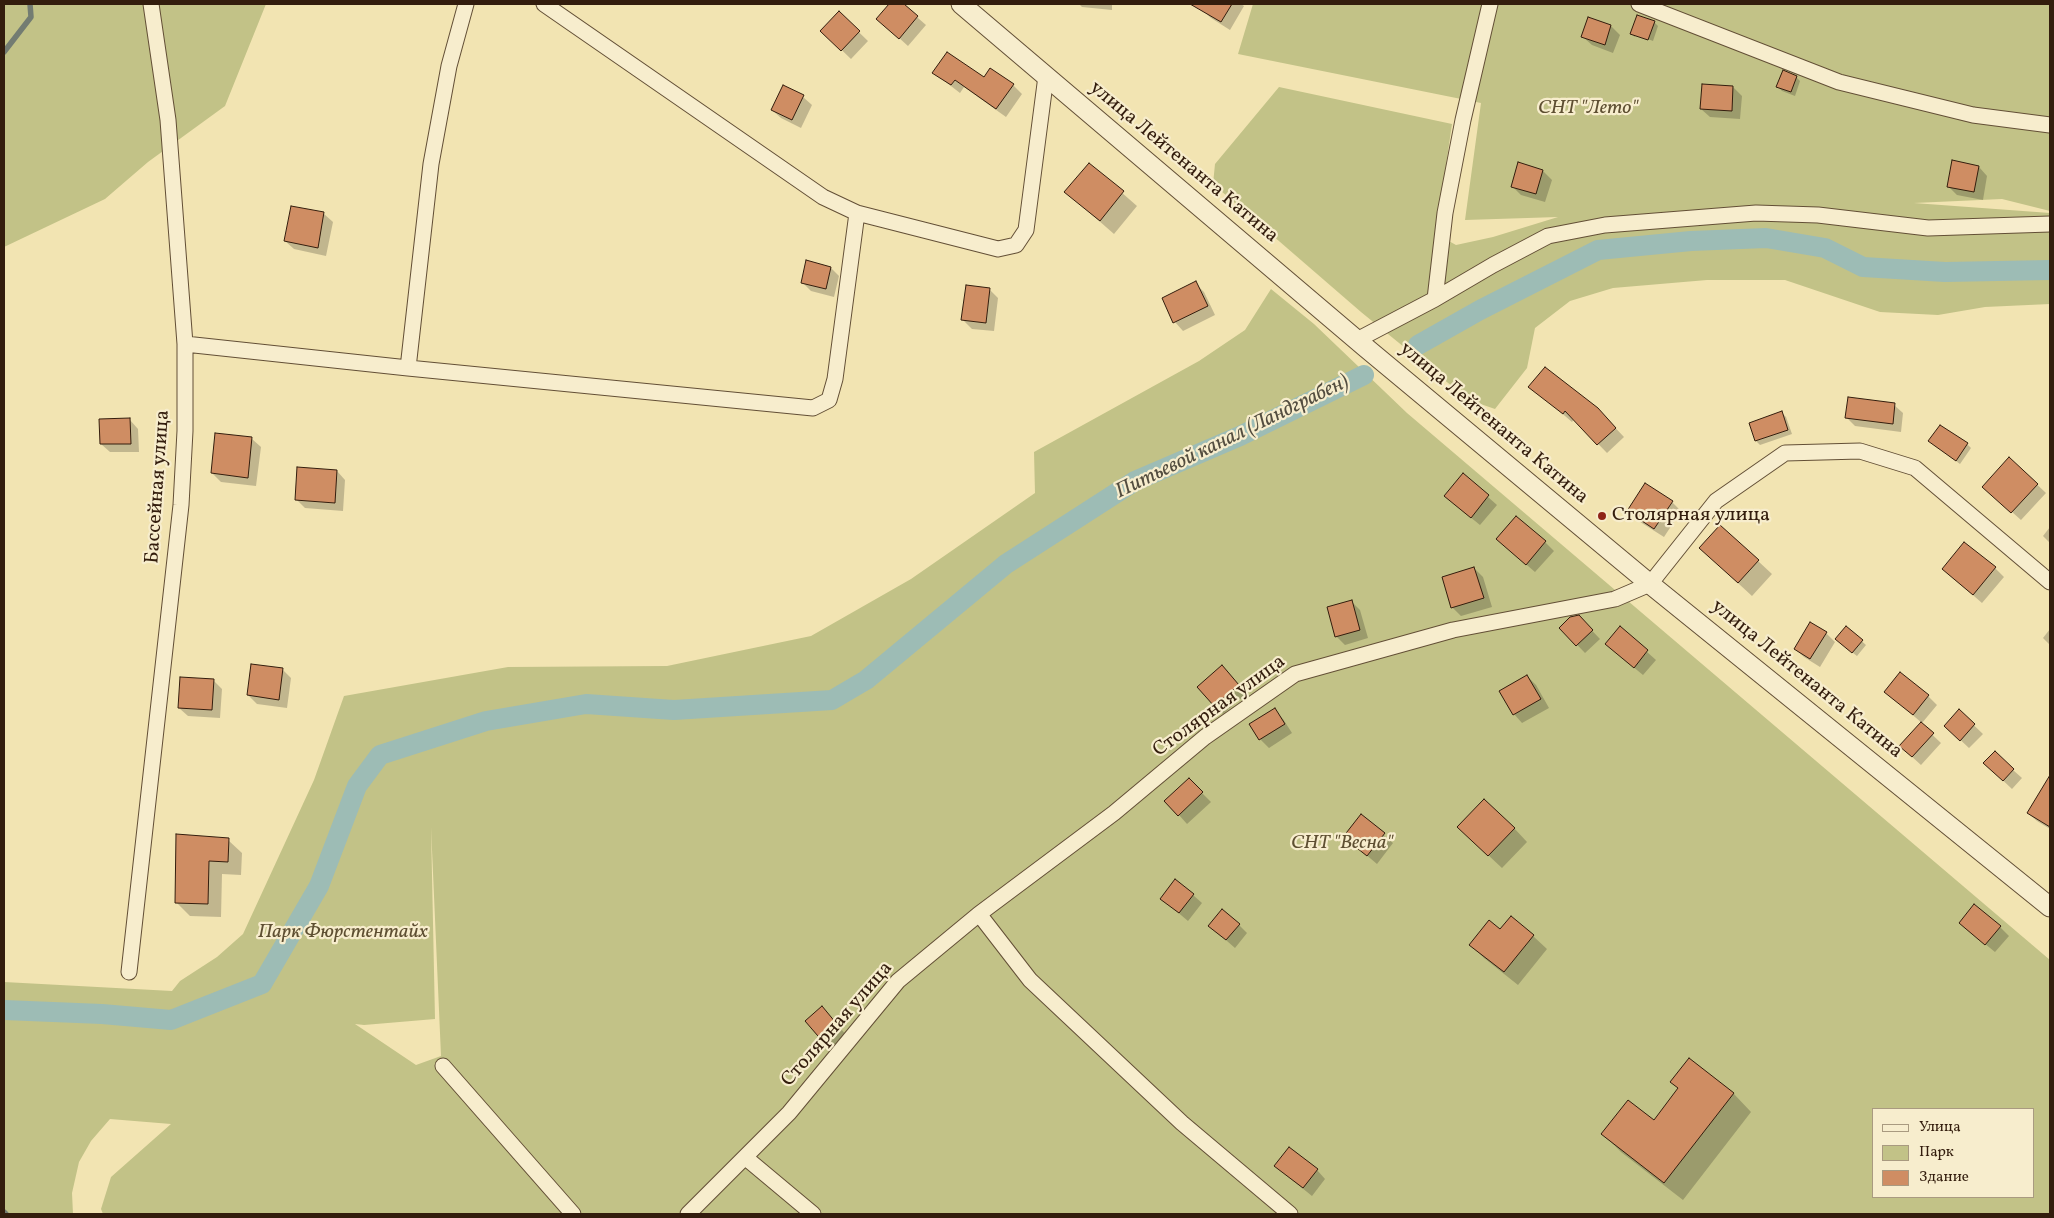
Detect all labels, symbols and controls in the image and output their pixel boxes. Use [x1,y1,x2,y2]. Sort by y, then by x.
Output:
street label: улица Лейтенанта Катина [1084,77,1282,249]
park label: СНТ "Лето" [1538,97,1638,121]
street label: улица Лейтенанта Катина [1394,338,1592,510]
water label: Питьевой канал (Ландграбен) [1112,370,1354,506]
street label: Бассейная улица [142,409,176,565]
place label: Столярная улица [1612,504,1770,528]
marker: Столярная улица [1596,510,1608,522]
street label: улица Лейтенанта Катина [1705,595,1907,765]
street label: Столярная улица [1149,651,1291,763]
park label: СНТ "Весна" [1291,832,1393,856]
park label: Парк Фюрстентайх [258,921,428,945]
street label: Столярная улица [777,957,899,1093]
legend [1872,1108,2034,1198]
text: Улица [1919,1117,1961,1138]
text: Парк [1919,1142,1954,1163]
text: Здание [1919,1167,1969,1188]

